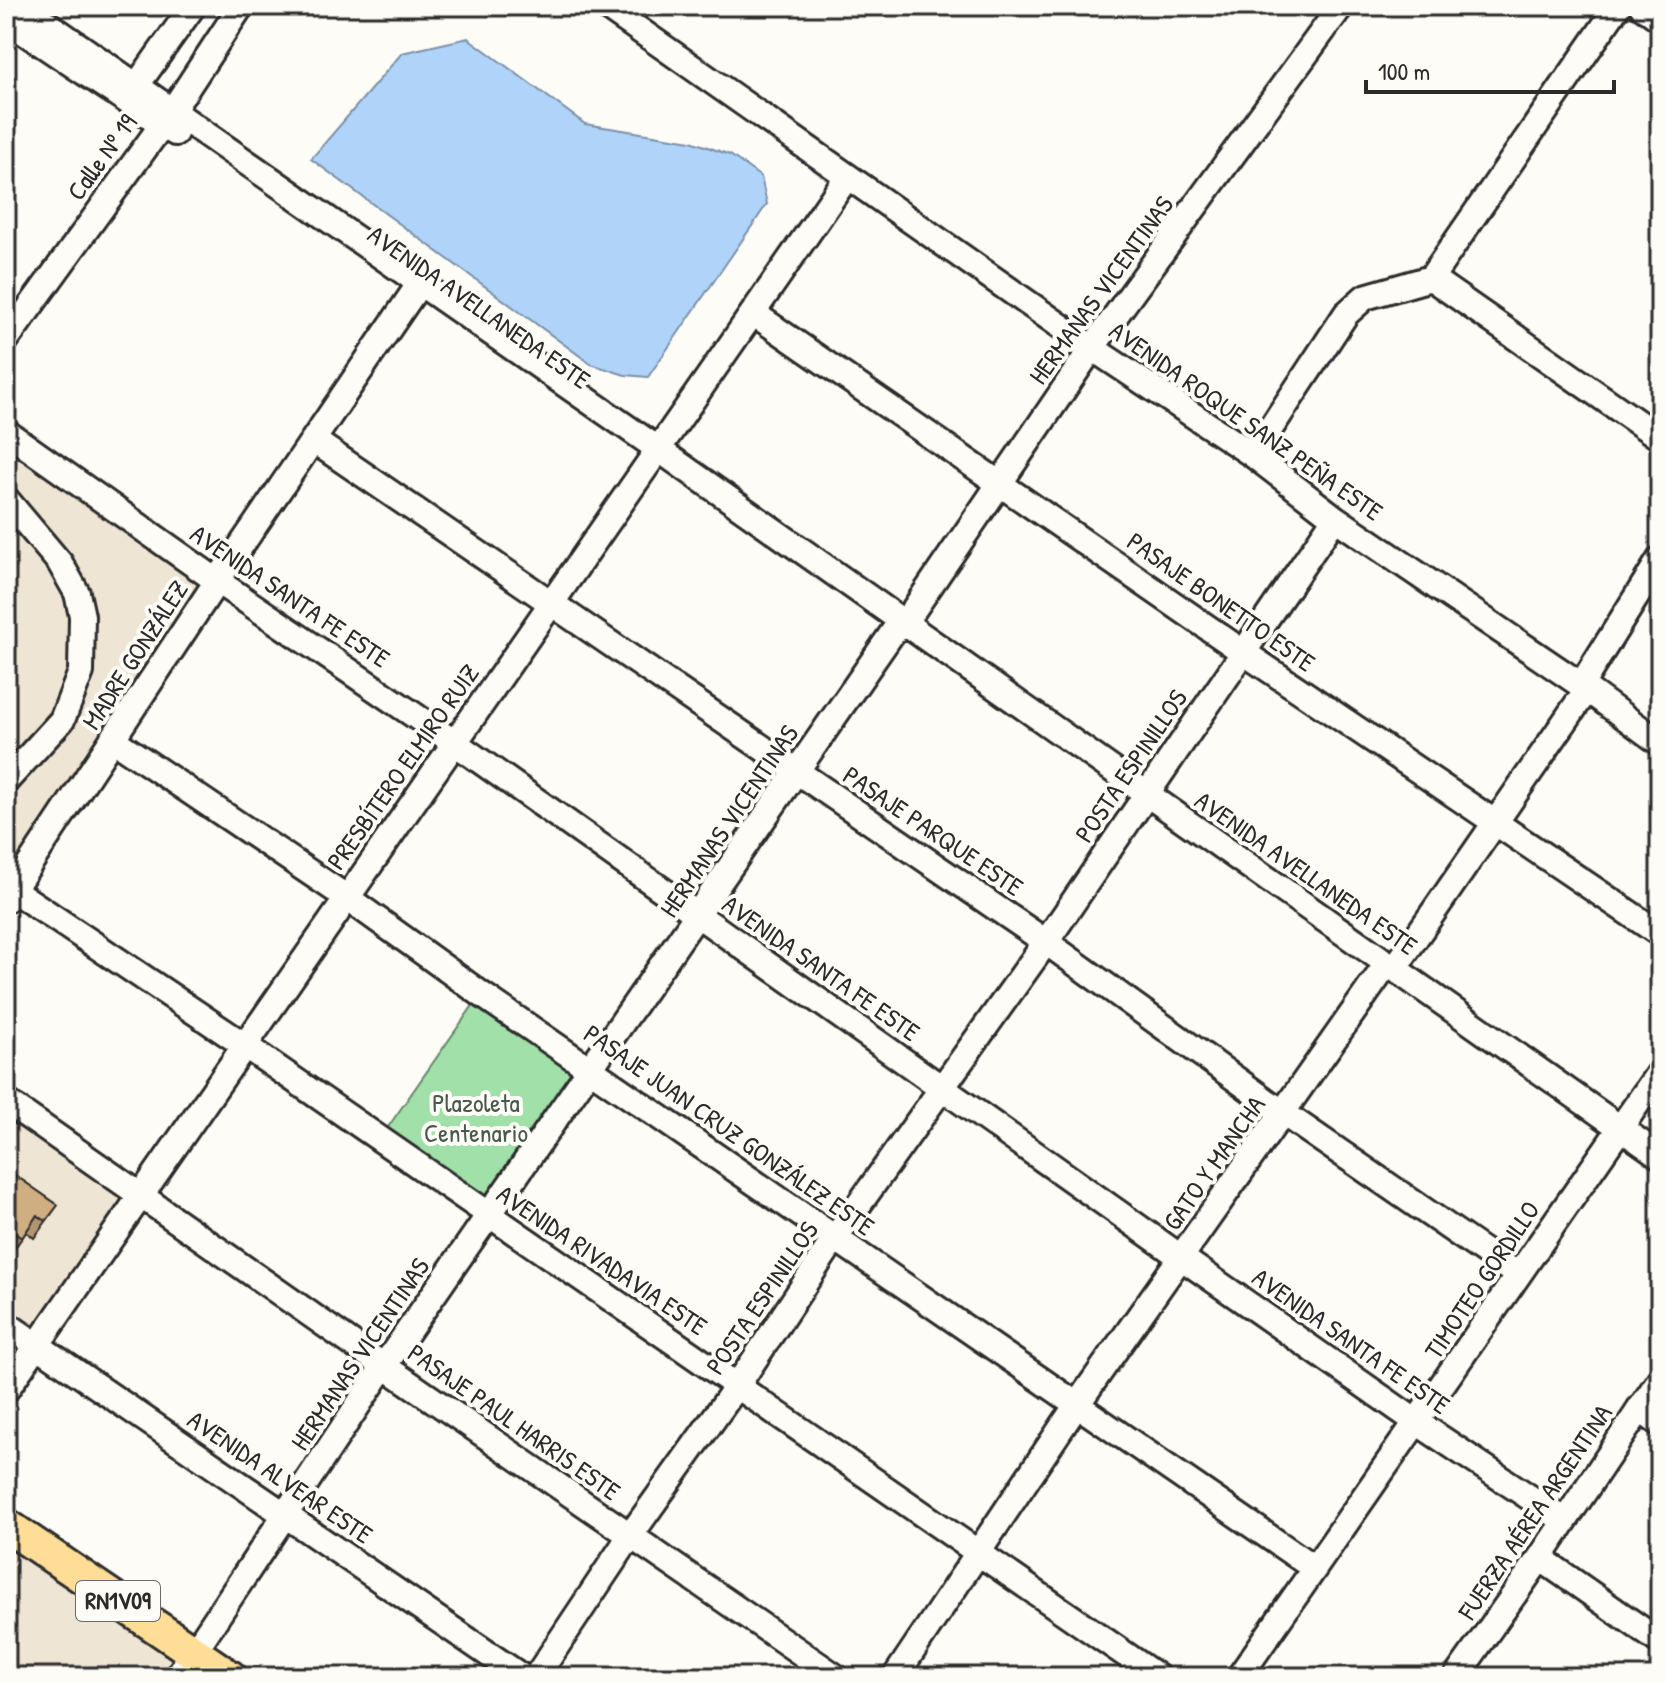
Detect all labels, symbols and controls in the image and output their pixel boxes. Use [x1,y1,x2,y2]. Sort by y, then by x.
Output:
scale bar [1366,44,1614,94]
text: 100 m [1378,55,1430,87]
street label: Calle Nº 19 [58,107,145,207]
street label: HERMANAS VICENTINAS [1020,188,1181,391]
street label: AVENIDA AVELLANEDA ESTE [361,217,598,397]
street label: AVENIDA ROQUE SANZ PEÑA ESTE [1103,313,1390,529]
street label: AVENIDA SANTA FE ESTE [184,516,397,676]
street label: PASAJE BONETTO ESTE [1120,524,1323,680]
street label: MADRE GONZÁLEZ [73,574,196,736]
street label: PRESBÍTERO ELMIRO RUIZ [318,657,487,876]
street label: POSTA ESPINILLOS [1066,682,1195,849]
street label: HERMANAS VICENTINAS [651,718,806,924]
street label: PASAJE PARQUE ESTE [837,757,1030,904]
street label: AVENIDA AVELLANEDA ESTE [1188,783,1425,963]
street label: AVENIDA SANTA FE ESTE [716,886,927,1049]
street label: PASAJE JUAN CRUZ GONZÁLEZ ESTE [577,1016,882,1244]
park label: Plazoleta Centenario [424,1085,528,1150]
street label: GATO Y MANCHA [1154,1088,1273,1237]
street label: AVENIDA RIVADAVIA ESTE [490,1176,715,1343]
street label: TIMOTEO GORDILLO [1416,1194,1547,1365]
street label: POSTA ESPINILLOS [697,1214,826,1381]
street label: HERMANAS VICENTINAS [282,1251,437,1457]
street label: AVENIDA SANTA FE ESTE [1246,1259,1457,1422]
street label: PASAJE PAUL HARRIS ESTE [401,1335,628,1508]
street label: FUERZA AÉREA ARGENTINA [1449,1397,1620,1627]
street label: AVENIDA ALVEAR ESTE [181,1402,380,1552]
road number: RN1V09 [76,1581,160,1621]

